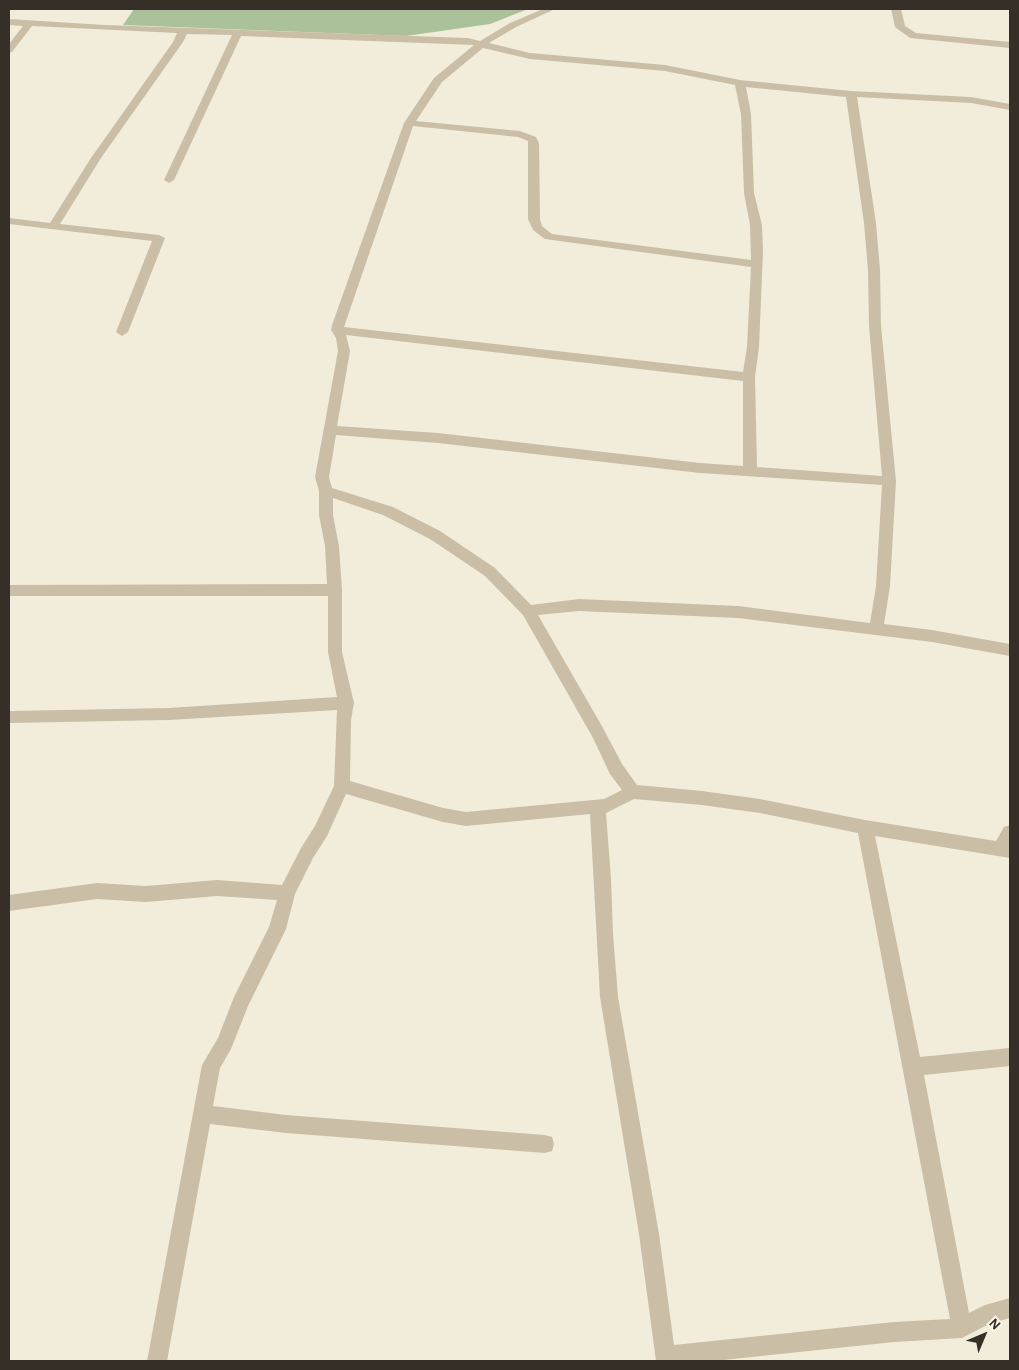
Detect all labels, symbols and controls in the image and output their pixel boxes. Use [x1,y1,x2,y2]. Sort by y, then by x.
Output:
north arrow [959,1310,1009,1360]
text: N [986,1316,1003,1333]

